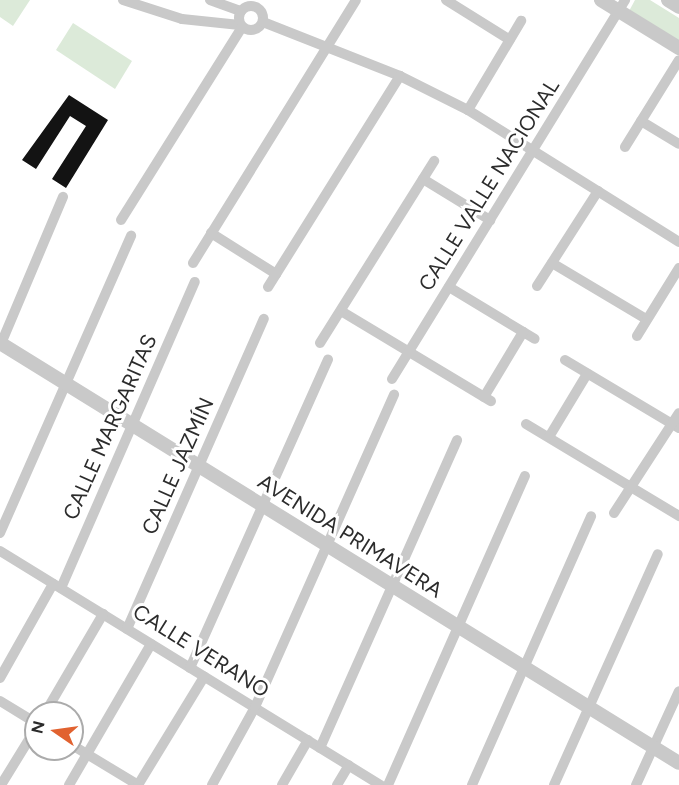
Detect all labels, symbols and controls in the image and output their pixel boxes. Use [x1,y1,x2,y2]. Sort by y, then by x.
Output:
street label: CALLE VALLE NACIONAL [413,75,565,295]
street label: CALLE MARGARITAS [58,330,162,524]
street label: CALLE JAZMÍN [137,394,219,538]
street label: AVENIDA PRIMAVERA [253,469,447,603]
street label: CALLE VERANO [128,599,274,703]
north arrow [24,701,84,761]
text: N [27,719,49,735]

